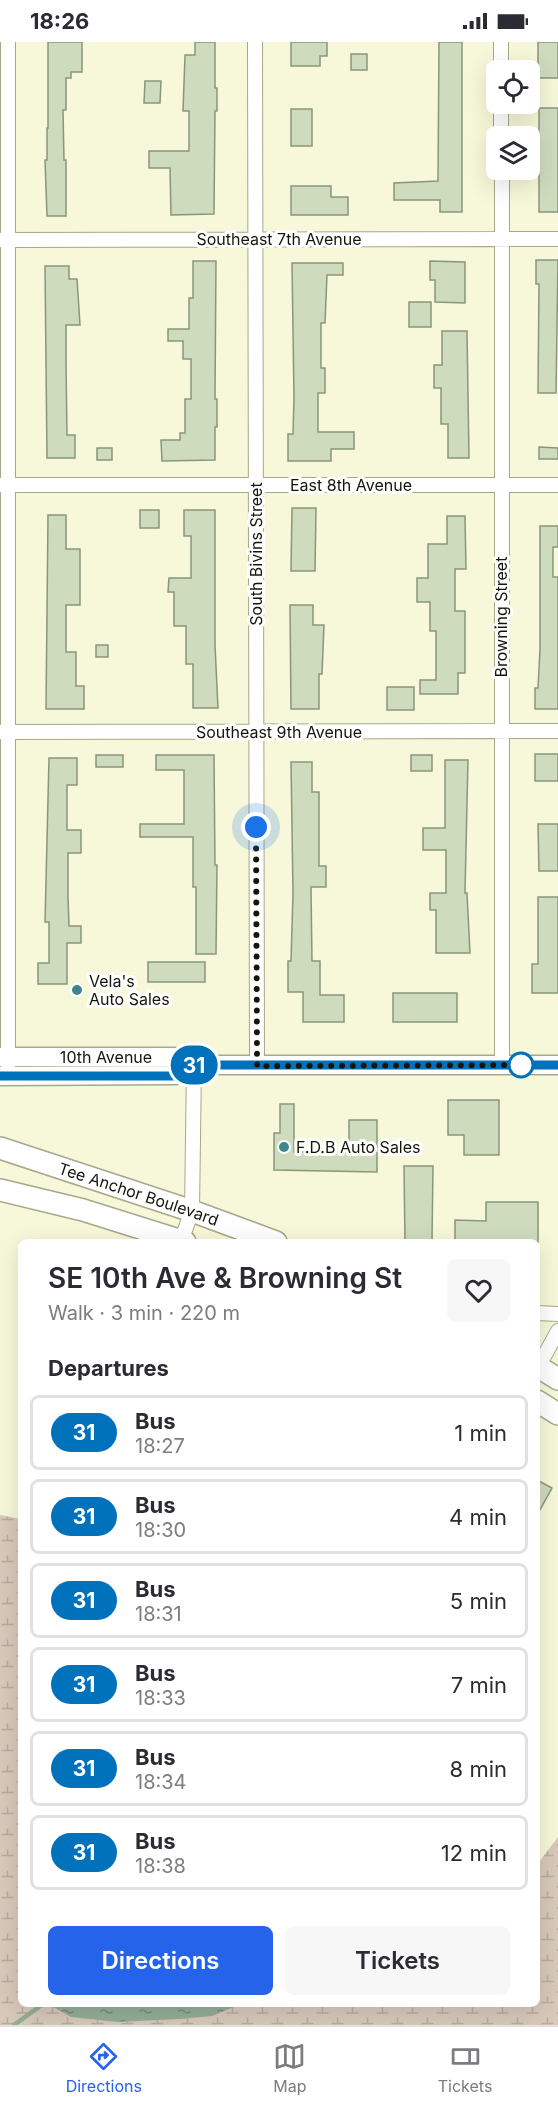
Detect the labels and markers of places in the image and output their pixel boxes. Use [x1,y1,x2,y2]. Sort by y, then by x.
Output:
place label: Vela's Auto Sales [89,971,170,1009]
marker: Vela's Auto Sales [70,983,84,997]
unlabelled marker [508,1052,534,1078]
place label: F.D.B Auto Sales [296,1137,421,1157]
marker: F.D.B Auto Sales [277,1140,291,1154]

